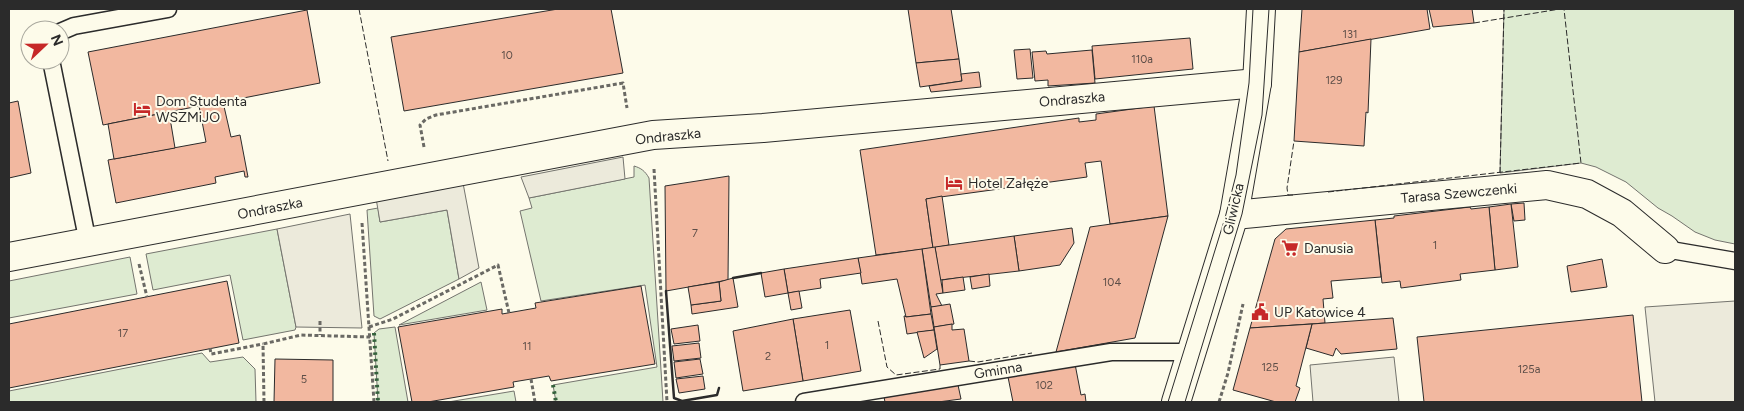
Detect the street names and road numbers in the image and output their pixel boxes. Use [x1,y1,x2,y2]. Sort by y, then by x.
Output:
street label: Ondraszka [1038,88,1106,111]
street label: Ondraszka [634,125,702,148]
street label: Tarasa Szewczenki [1400,180,1518,207]
street label: Gliwicka [1219,182,1248,237]
street label: Ondraszka [236,194,304,223]
street label: Gminna [973,358,1023,383]

